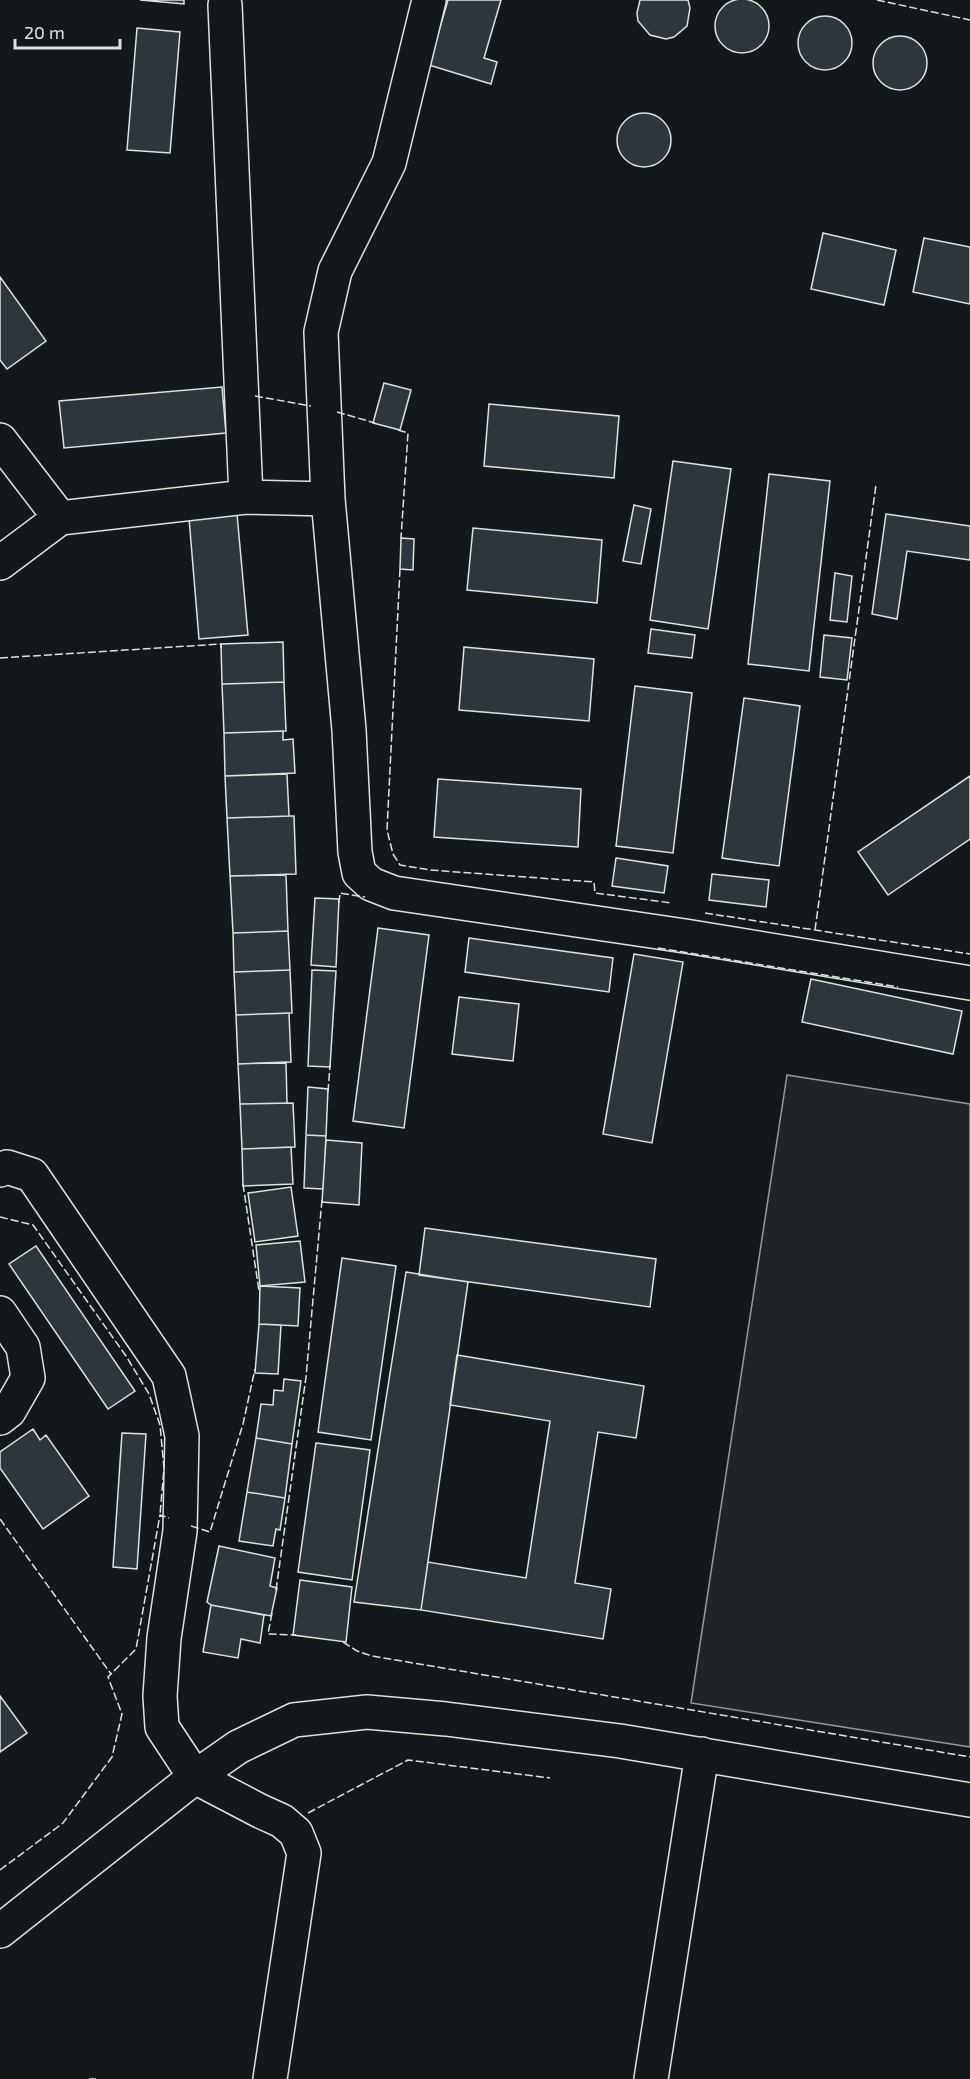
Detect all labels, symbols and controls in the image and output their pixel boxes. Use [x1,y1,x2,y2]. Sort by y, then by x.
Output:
scale bar [15,12,120,50]
text: 20 m [24,21,65,43]

